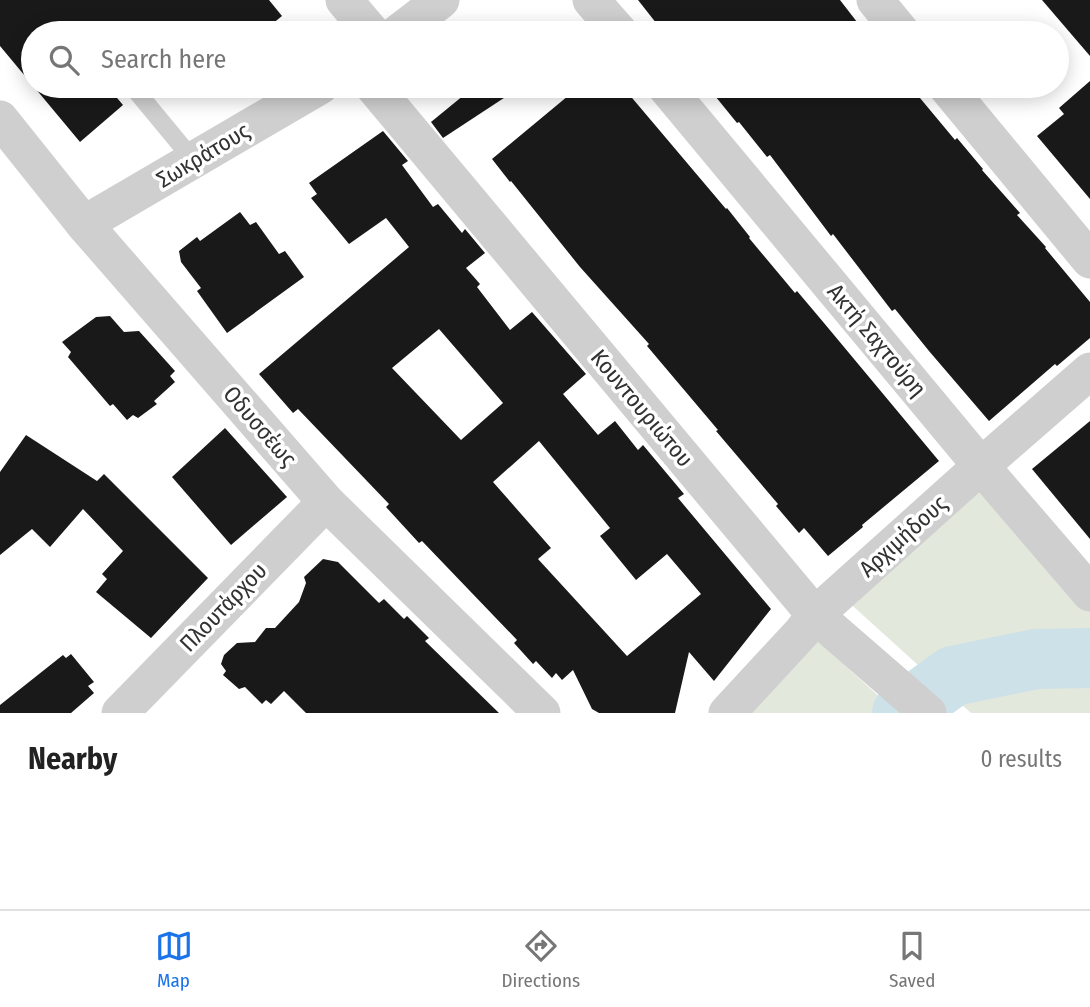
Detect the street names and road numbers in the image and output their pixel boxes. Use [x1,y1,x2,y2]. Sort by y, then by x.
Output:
street label: Σωκράτους [152,116,255,194]
street label: Ακτή Σαχτούρη [822,278,932,402]
street label: Κουντουριώτου [585,344,699,472]
street label: Οδυσσέως [217,380,303,472]
street label: Αρχιμήδους [853,489,953,583]
street label: Πλουτάρχου [174,557,272,657]

